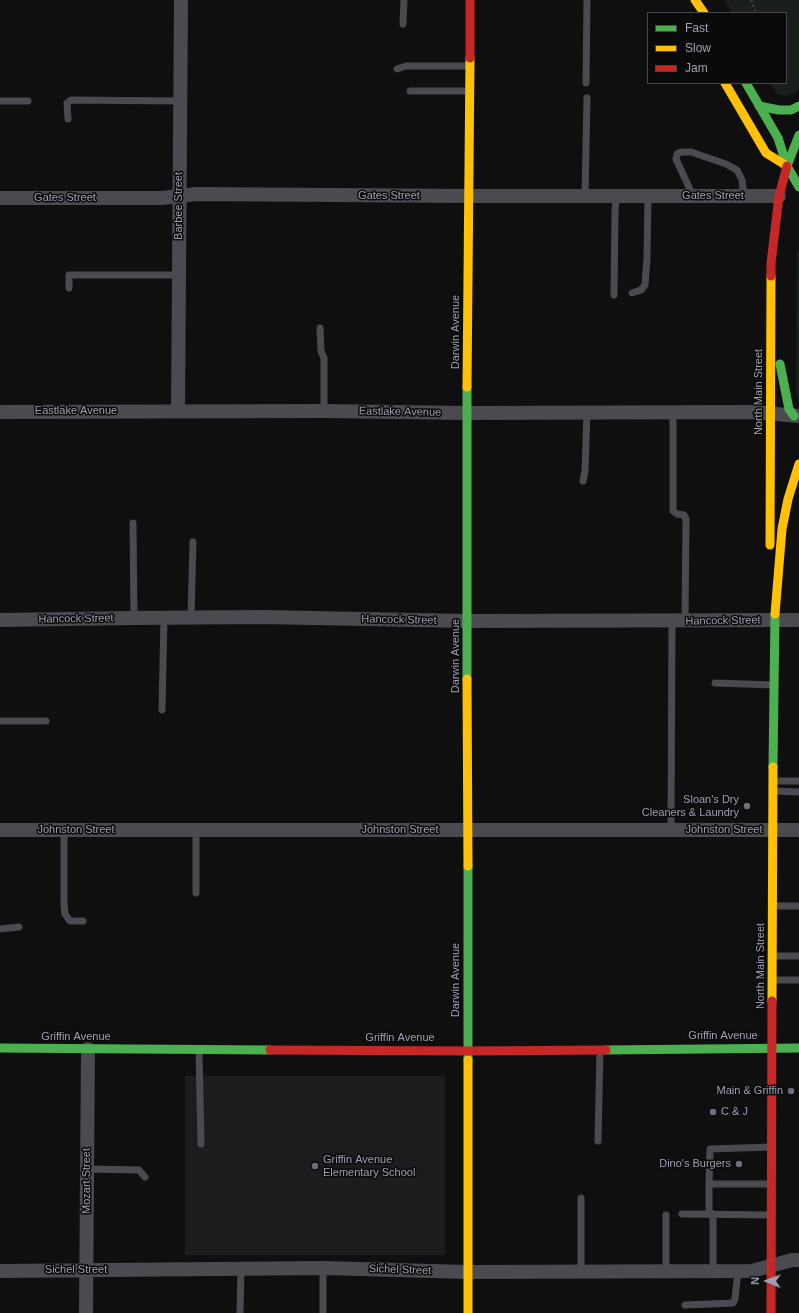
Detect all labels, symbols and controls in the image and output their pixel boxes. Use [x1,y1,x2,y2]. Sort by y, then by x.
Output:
legend [647,12,787,84]
text: Fast [685,21,708,35]
text: Slow [685,41,711,55]
text: Jam [685,61,708,75]
street label: Barbee Street [172,172,186,240]
street label: Gates Street [358,189,420,203]
street label: Gates Street [682,189,744,203]
street label: Gates Street [34,191,96,205]
street label: Darwin Avenue [449,295,463,369]
street label: North Main Street [752,349,766,435]
street label: Eastlake Avenue [35,404,117,418]
street label: Eastlake Avenue [359,405,441,419]
street label: Hancock Street [38,612,114,626]
street label: Hancock Street [361,613,437,627]
street label: Hancock Street [685,614,761,628]
street label: Darwin Avenue [449,619,463,693]
place label: Sloan's Dry Cleaners & Laundry [642,793,739,819]
marker: Sloan's Dry Cleaners & Laundry [742,801,752,811]
street label: Johnston Street [37,823,115,837]
street label: Johnston Street [361,823,439,837]
street label: Johnston Street [685,823,763,837]
street label: North Main Street [754,923,768,1009]
street label: Darwin Avenue [449,943,463,1017]
street label: Griffin Avenue [688,1029,758,1043]
street label: Griffin Avenue [41,1030,111,1044]
street label: Griffin Avenue [365,1031,435,1045]
place label: Main & Griffin [717,1084,783,1098]
marker: Main & Griffin [786,1086,796,1096]
place label: C & J [721,1105,748,1119]
marker: C & J [708,1107,718,1117]
street label: Mozart Street [80,1148,94,1214]
place label: Griffin Avenue Elementary School [323,1153,415,1179]
place label: Dino's Burgers [659,1157,731,1171]
marker: Dino's Burgers [734,1159,744,1169]
marker: Griffin Avenue Elementary School [310,1161,320,1171]
north arrow [747,1261,787,1301]
street label: Sichel Street [369,1262,431,1278]
street label: Sichel Street [45,1263,107,1277]
text: N [749,1277,761,1285]

